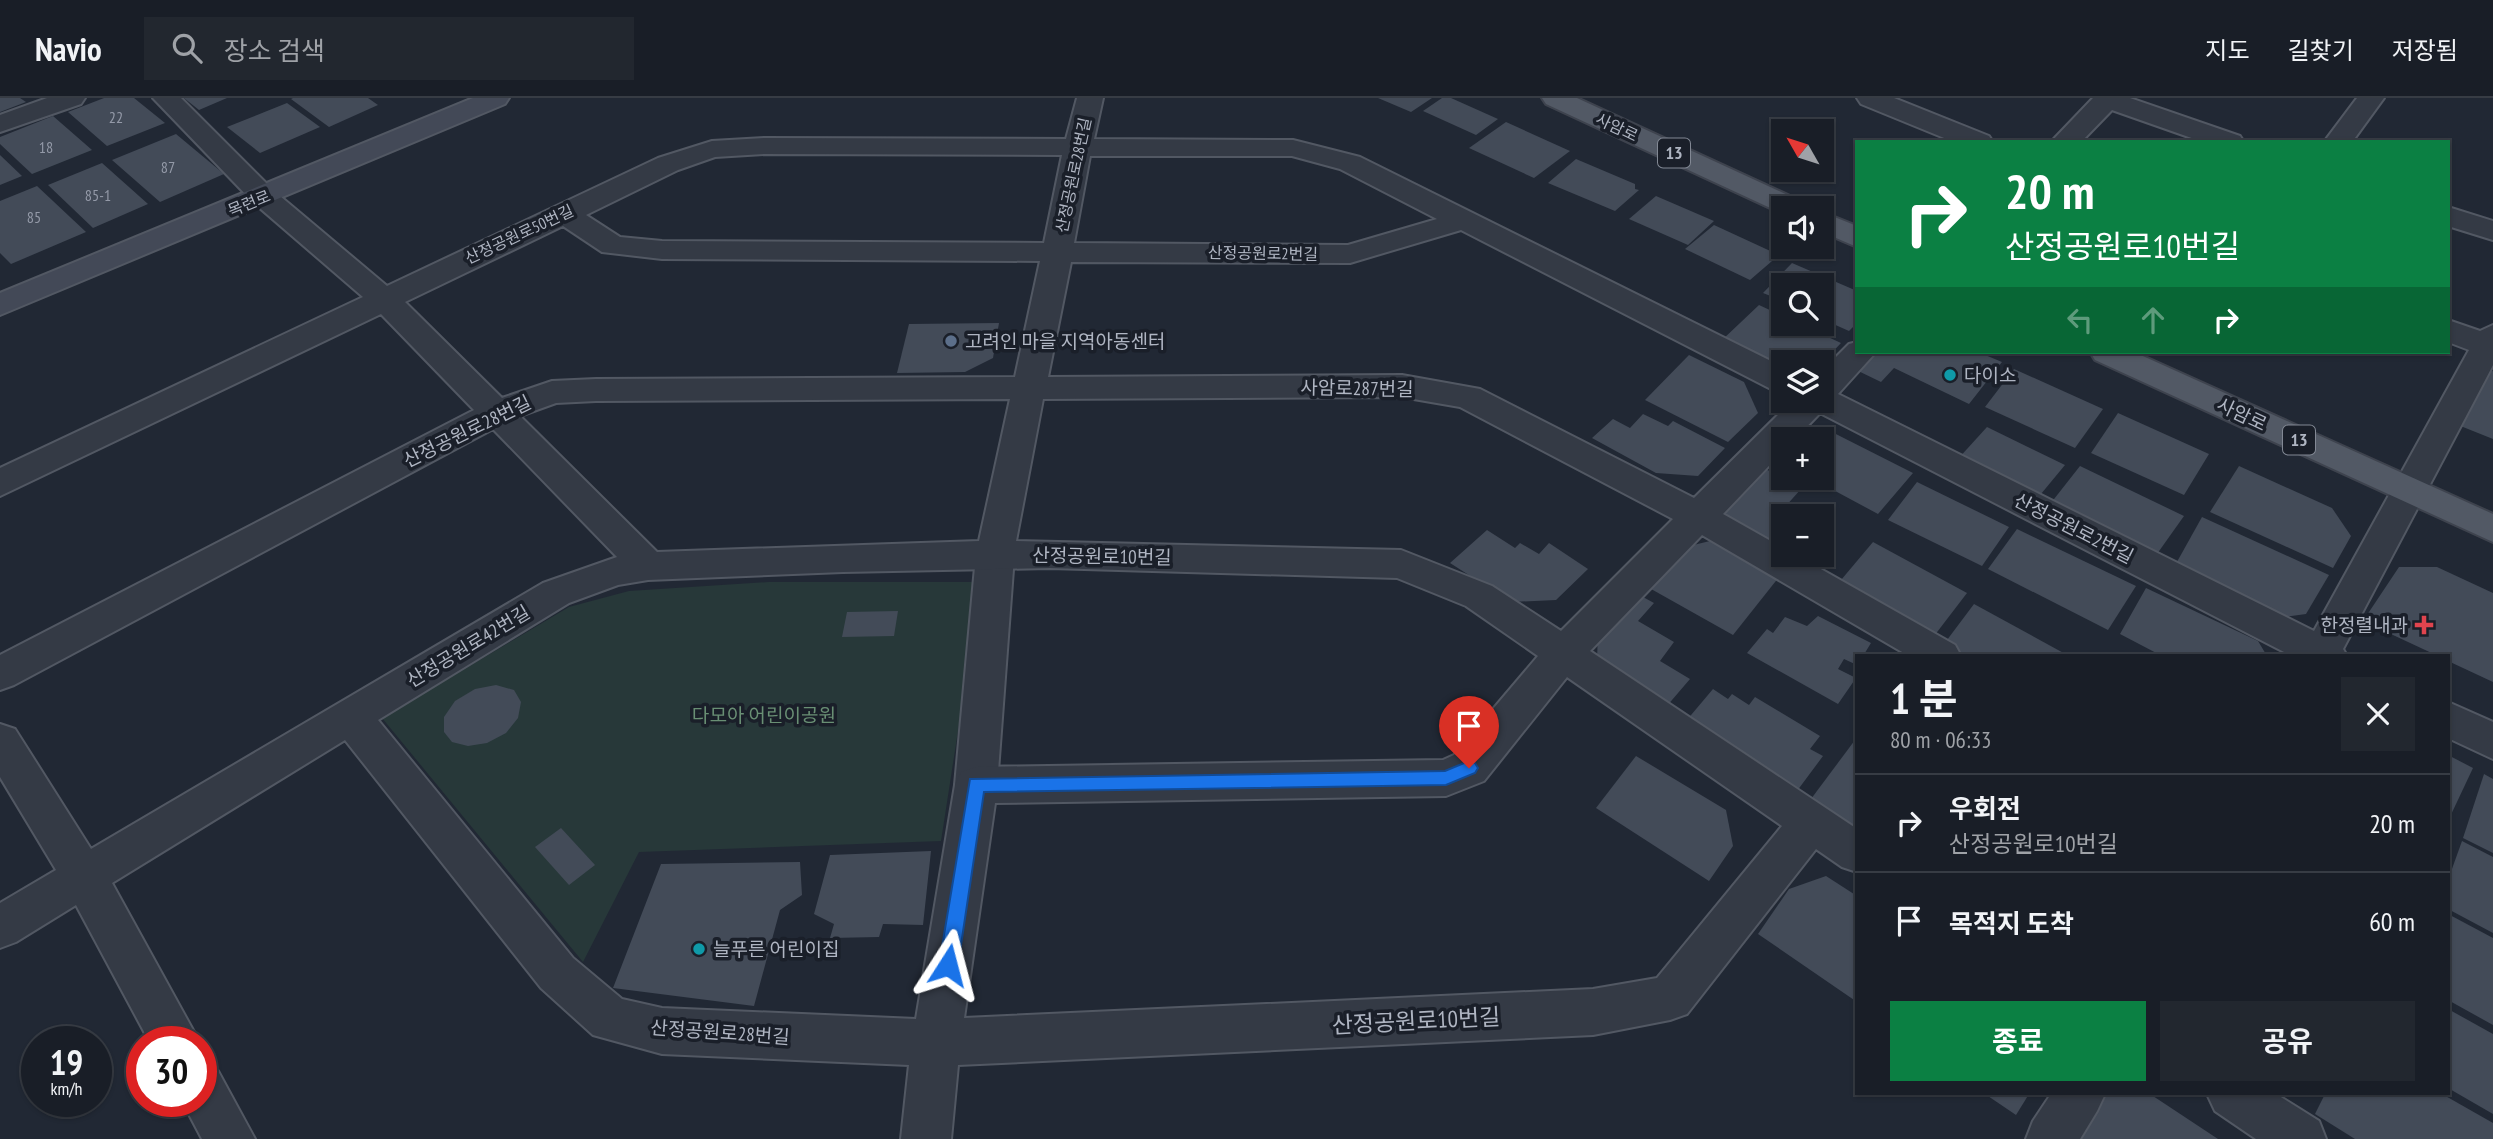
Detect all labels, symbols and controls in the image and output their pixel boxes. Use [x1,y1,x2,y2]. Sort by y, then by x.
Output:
search box [144,17,634,80]
text: Navio [35,27,102,70]
icon: search [168,29,206,67]
text: 장소 검색 [224,34,325,67]
text: 지도 [2205,35,2250,66]
text: 길찾기 [2288,35,2354,66]
text: 저장됨 [2392,35,2458,66]
house number: 22 [109,107,123,127]
street label: 사암로 [1593,109,1641,146]
street label: 산정공원로28번길 [1051,115,1095,235]
north arrow [1771,119,1834,182]
map controls [1771,119,1834,567]
house number: 18 [39,137,53,157]
road number: 13 [1658,138,1690,168]
house number: 87 [161,157,175,177]
text: 20 m [2005,159,2094,223]
icon: right [1890,168,1981,259]
house number: 85-1 [85,185,111,205]
street label: 목련로 [225,185,273,221]
button: sound [1771,196,1834,259]
street label: 산정공원로50번길 [462,200,576,268]
house number: 85 [27,207,41,227]
text: 산정공원로10번길 [2005,225,2240,267]
street label: 산정공원로2번길 [1208,242,1318,264]
button: search [1771,273,1834,336]
icon: left [2061,301,2099,339]
icon: ahead [2134,301,2172,339]
icon: right [2207,301,2245,339]
place label: 고려인 마을 지역아동센터 [965,329,1165,353]
marker: 고려인 마을 지역아동센터 [943,333,959,349]
button: layers [1771,350,1834,413]
place label: 다이소 [1964,363,2016,387]
marker: 다이소 [1942,367,1958,383]
street label: 사암로287번길 [1300,375,1414,401]
street label: 산정공원로28번길 [399,390,535,472]
street label: 사암로 [2213,392,2271,436]
road number: 13 [2283,426,2315,454]
button: + [1771,427,1834,490]
street label: 산정공원로2번길 [2010,488,2138,568]
button: − [1771,504,1834,567]
street label: 산정공원로10번길 [1032,543,1172,569]
street label: 산정공원로42번길 [402,600,534,692]
place label: 한정렬내과 [2321,613,2408,637]
marker: 한정렬내과 [2414,615,2434,635]
text: 1 분 [1890,671,1957,726]
button: close [2341,677,2415,751]
pin [1439,696,1499,768]
park label: 다모아 어린이공원 [692,703,836,727]
icon: arrive [1450,707,1488,745]
text: 80 m · 06:33 [1890,725,1991,754]
text: 우회전 [1949,792,2021,825]
icon: right [1890,804,1928,842]
text: 20 m [2369,807,2415,840]
text: 산정공원로10번길 [1949,829,2118,858]
icon: arrive [1890,902,1928,940]
text: 60 m [2369,905,2415,938]
text: 목적지 도착 [1949,907,2074,940]
position arrow [911,928,985,1002]
place label: 늘푸른 어린이집 [713,937,839,961]
marker: 늘푸른 어린이집 [691,941,707,957]
button: 종료 [1890,1001,2146,1081]
button: 공유 [2160,1001,2415,1081]
street label: 산정공원로10번길 [1331,1002,1501,1039]
street label: 산정공원로28번길 [650,1015,790,1049]
speed limit sign: 30 [126,1026,217,1117]
text: 19 [50,1039,83,1085]
text: km/h [51,1077,82,1100]

